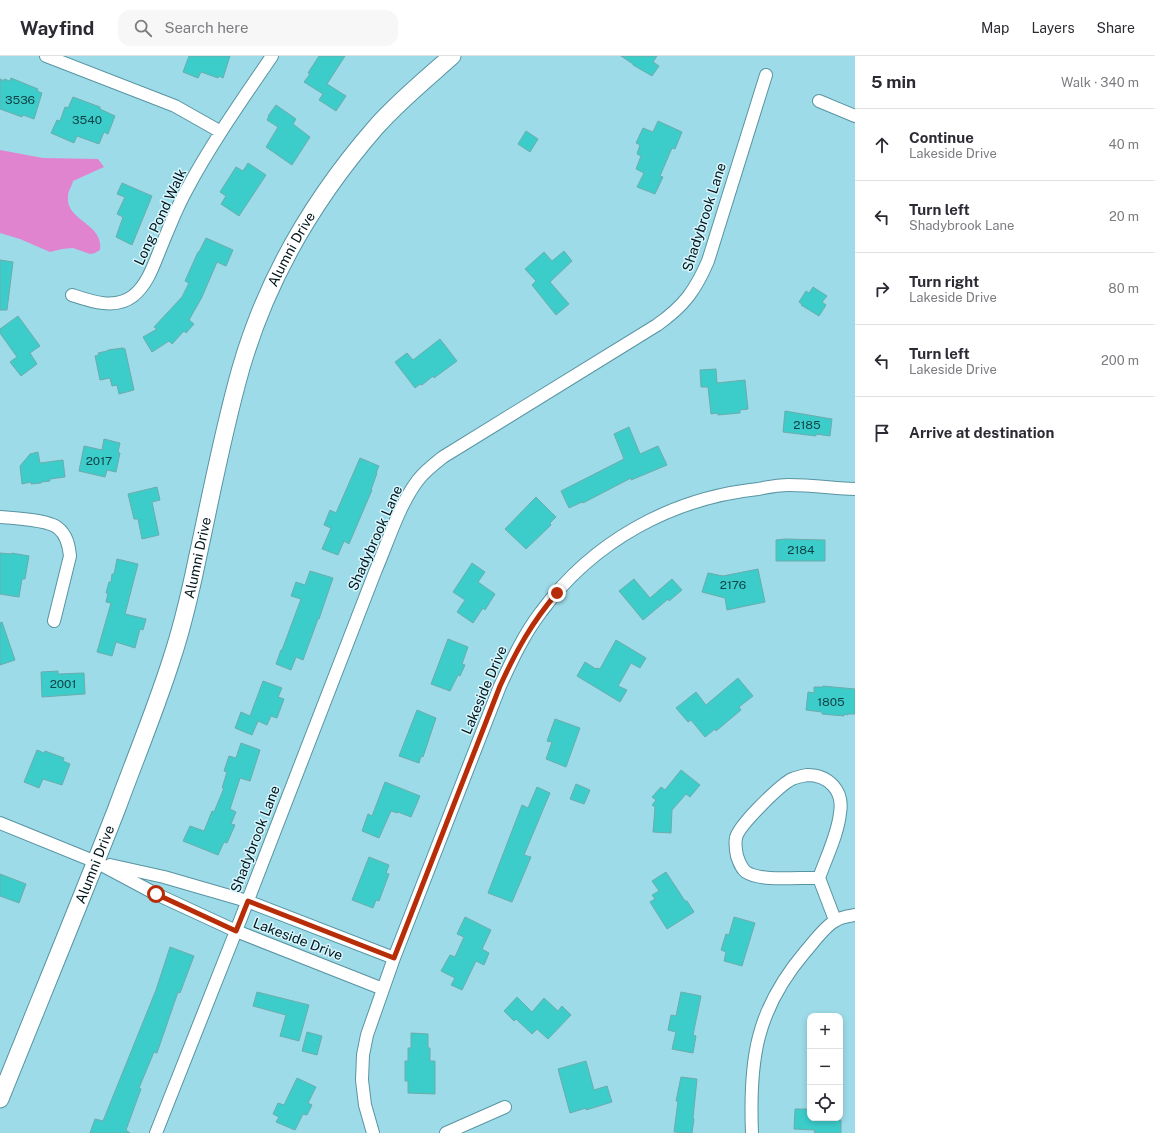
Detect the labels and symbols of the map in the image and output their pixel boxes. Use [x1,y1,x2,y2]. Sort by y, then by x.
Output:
house number: 3536 [5,93,35,107]
house number: 3540 [72,113,102,127]
street label: Shadybrook Lane [679,161,729,273]
street label: Long Pond Walk [131,166,189,268]
street label: Alumni Drive [265,209,318,289]
house number: 2185 [793,418,821,432]
house number: 2017 [86,454,112,468]
street label: Shadybrook Lane [345,483,405,593]
street label: Alumni Drive [181,516,214,600]
house number: 2184 [787,543,815,557]
house number: 2176 [720,578,746,592]
route end [548,584,566,602]
street label: Lakeside Drive [458,643,510,737]
house number: 2001 [50,677,76,691]
house number: 1805 [817,695,845,709]
street label: Shadybrook Lane [227,783,283,895]
street label: Alumni Drive [72,823,117,906]
route start [147,885,165,903]
street label: Lakeside Drive [251,915,345,963]

